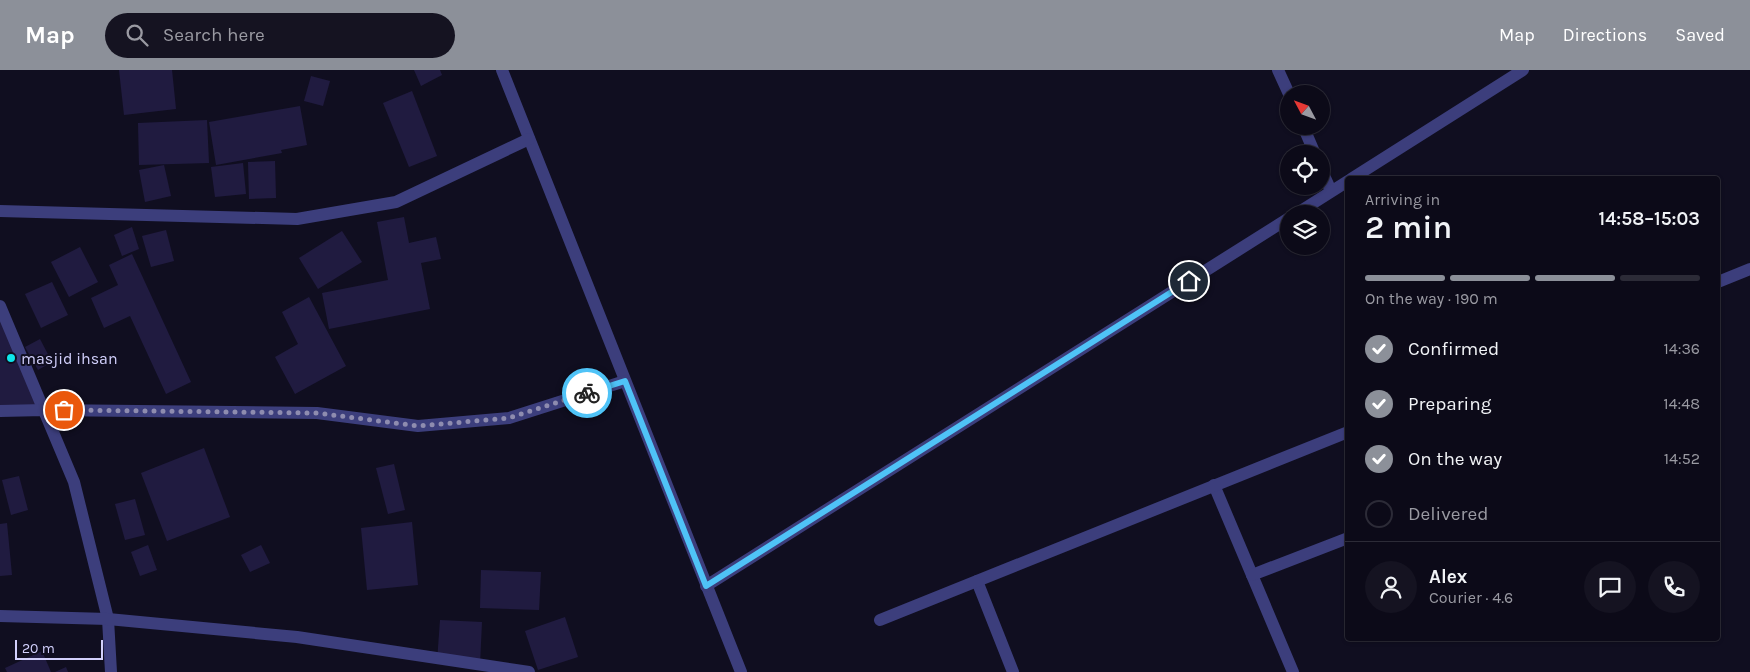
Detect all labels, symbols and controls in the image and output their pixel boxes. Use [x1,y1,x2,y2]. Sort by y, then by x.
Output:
search box [105,13,455,58]
text: Map [25,21,75,49]
icon: search [123,21,151,49]
text: Search here [163,24,265,46]
text: Map [1499,24,1535,46]
text: Directions [1563,24,1647,46]
text: Saved [1675,24,1725,46]
north arrow [1280,85,1330,135]
map controls [1280,85,1330,255]
button: locate [1280,145,1330,195]
text: Arriving in [1365,190,1440,209]
button: layers [1280,205,1330,255]
text: 14:58–15:03 [1599,208,1700,230]
text: 2 min [1365,209,1452,246]
pin [1168,260,1210,302]
icon: home [1175,267,1203,295]
text: On the way · 190 m [1365,289,1498,308]
icon: check [1365,335,1393,363]
text: Confirmed [1408,338,1499,360]
text: 14:36 [1663,339,1700,358]
place label: masjid ihsan [21,349,118,368]
marker: masjid ihsan [5,352,17,364]
courier [562,368,612,418]
icon: bike [573,379,601,407]
pin [43,389,85,431]
icon: check [1365,390,1393,418]
text: Preparing [1408,393,1491,415]
text: 14:48 [1663,394,1700,413]
icon: bag [50,396,78,424]
icon: check [1365,445,1393,473]
text: On the way [1408,448,1502,470]
text: 14:52 [1664,449,1700,468]
text: Delivered [1408,503,1488,525]
button: person [1365,561,1417,613]
button: chat [1584,561,1636,613]
button: phone [1648,561,1700,613]
text: Alex [1429,566,1467,588]
text: Courier · 4.6 [1429,588,1513,607]
scale bar [15,637,102,660]
text: 20 m [22,640,55,657]

